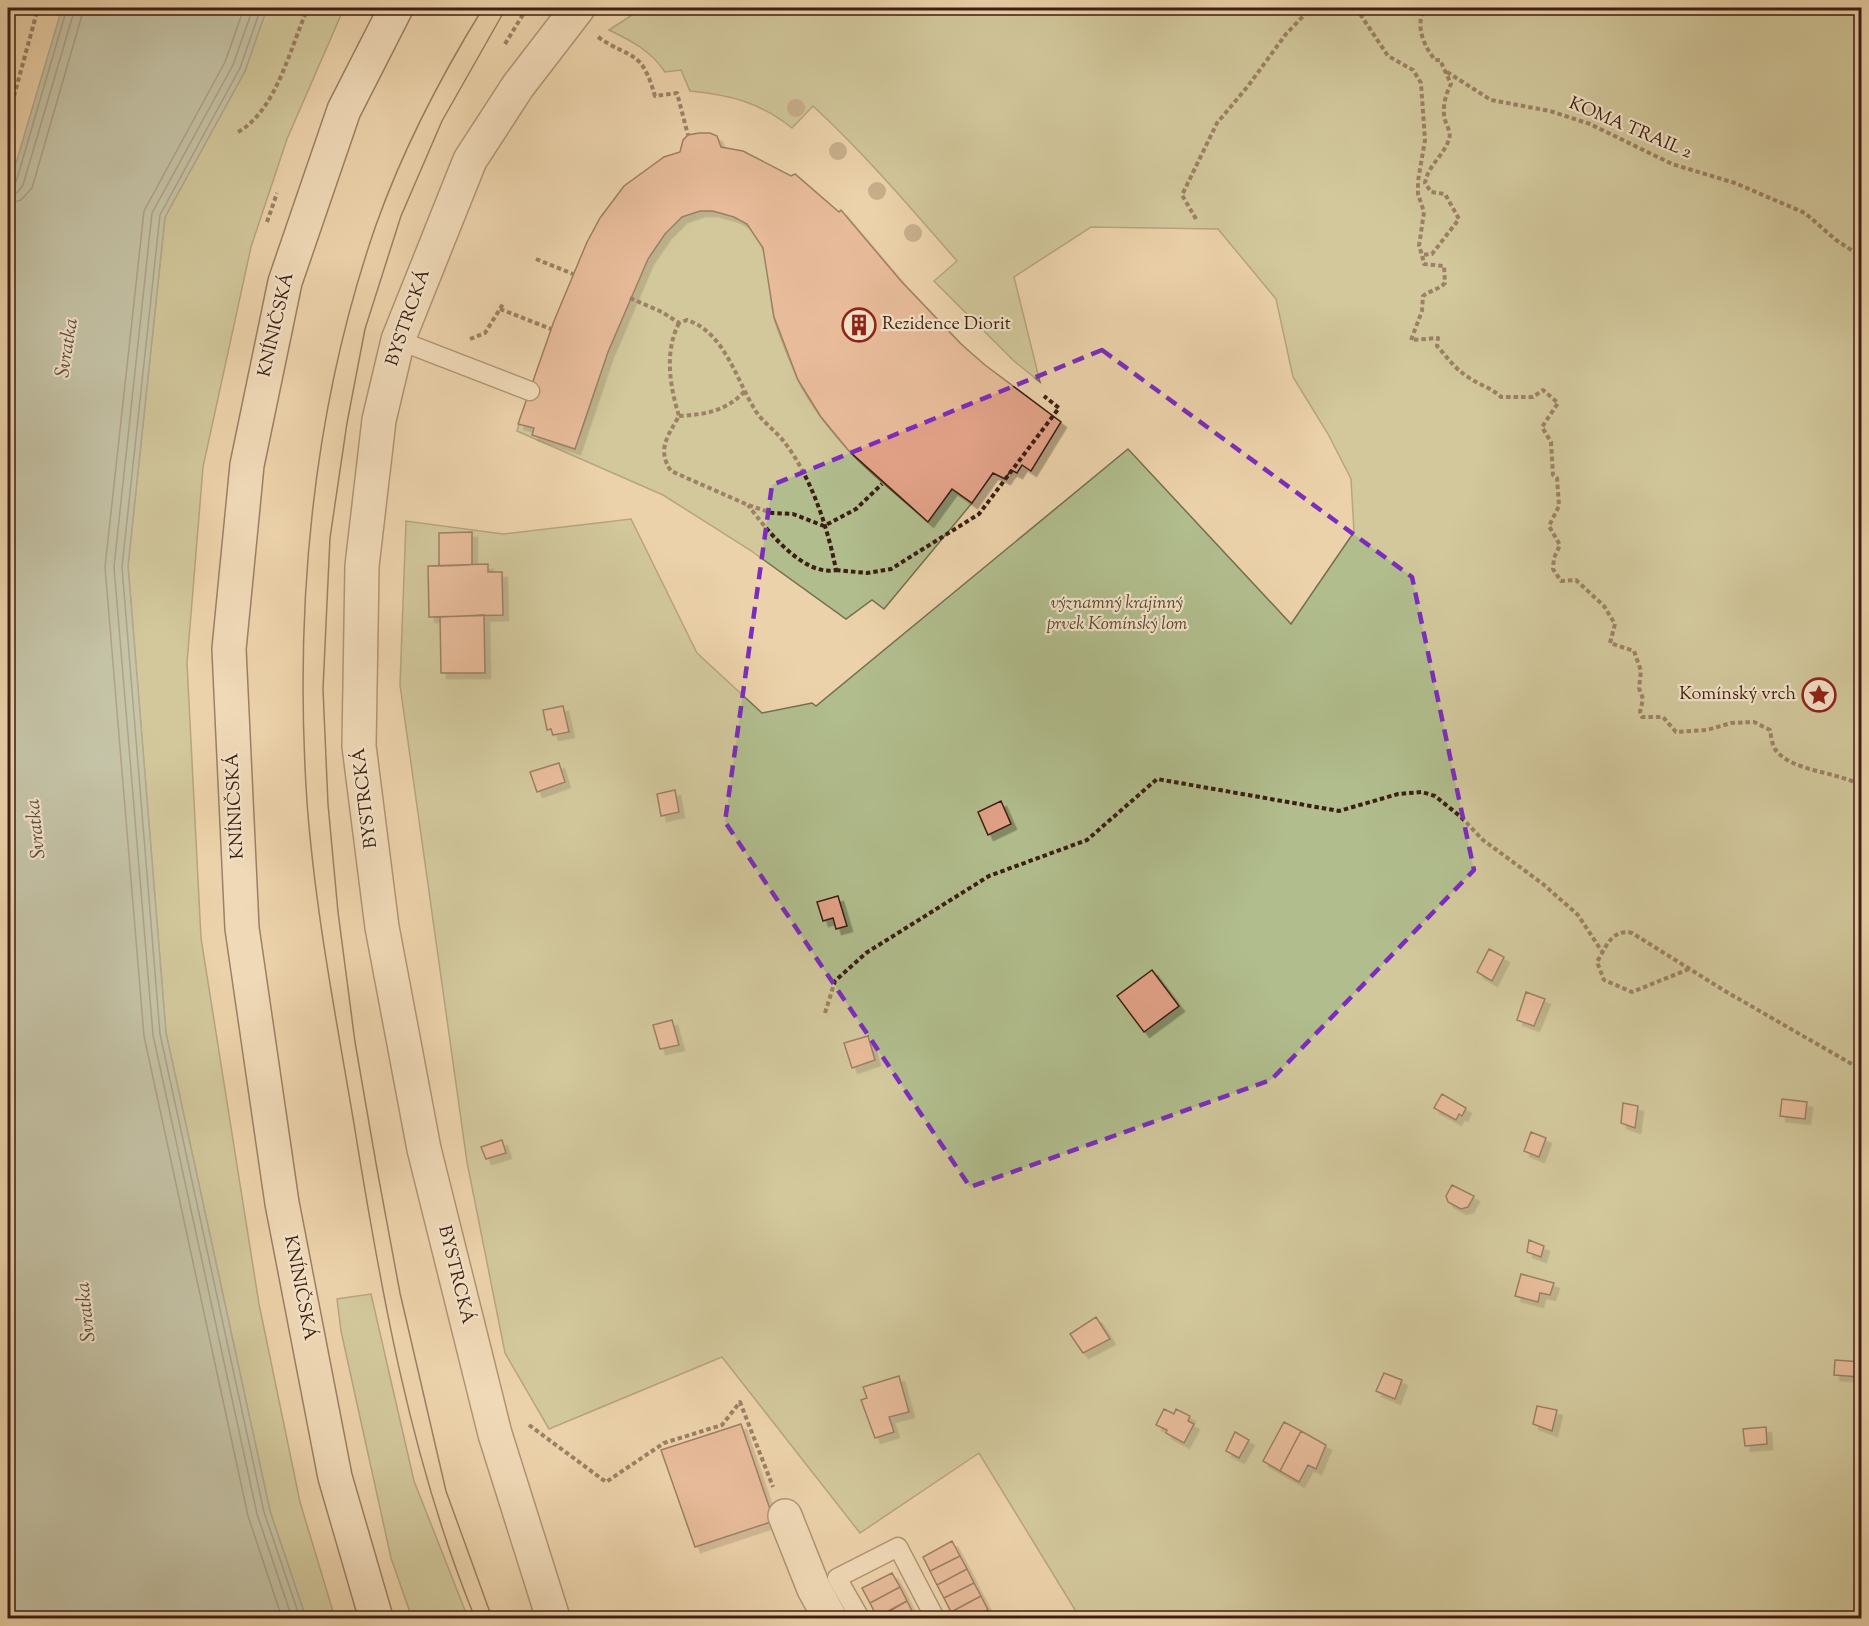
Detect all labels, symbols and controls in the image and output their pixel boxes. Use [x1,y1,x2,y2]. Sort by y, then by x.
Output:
street label: KOMA TRAIL 2 [1564,91,1696,167]
street label: BYSTRCKÁ [380,266,438,370]
street label: KNÍNIČSKÁ [251,270,302,380]
building icon: Rezidence Diorit [841,307,877,343]
place label: Rezidence Diorit [882,312,1011,338]
water label: Svratka [49,316,87,380]
park label: významný krajinný prvek Komínský lom [1046,591,1188,638]
place icon: Komínský vrch [1801,677,1837,713]
place label: Komínský vrch [1679,682,1796,708]
street label: BYSTRCKÁ [347,746,385,850]
street label: KNÍNIČSKÁ [219,752,252,860]
water label: Svratka [19,798,55,860]
street label: BYSTRCKÁ [430,1223,480,1328]
street label: KNÍNIČSKÁ [276,1233,323,1343]
water label: Svratka [69,1281,105,1343]

